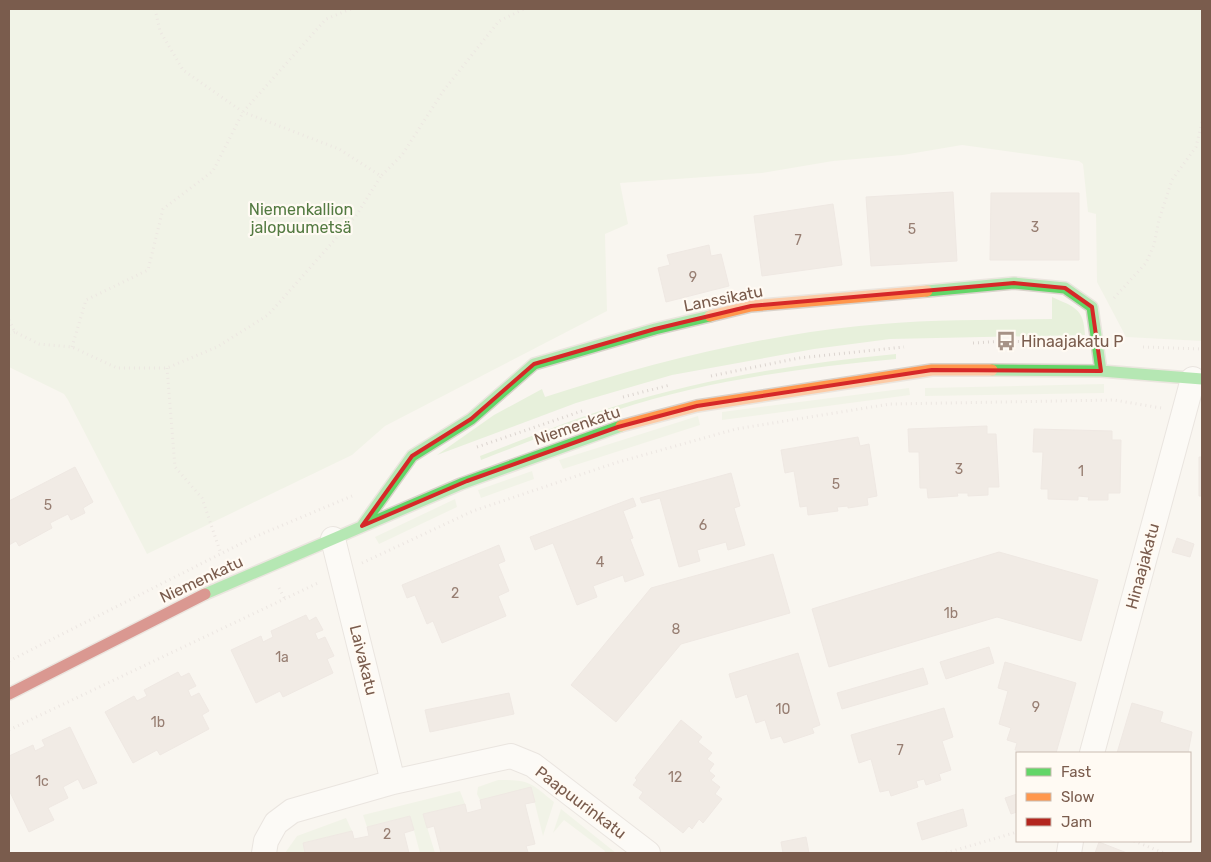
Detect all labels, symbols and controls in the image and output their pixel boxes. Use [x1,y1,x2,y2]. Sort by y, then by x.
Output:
park label: Niemenkallion jalopuumetsä [249,200,353,237]
house number: 3 [1031,219,1039,236]
house number: 5 [908,221,916,238]
house number: 7 [794,232,802,249]
house number: 9 [689,269,697,286]
street label: Lanssikatu [682,281,764,315]
bus stop icon: Hinaajakatu P [995,330,1017,352]
place label: Hinaajakatu P [1021,332,1124,351]
street label: Niemenkatu [532,402,623,449]
house number: 3 [955,461,963,478]
house number: 1 [1078,463,1084,480]
house number: 5 [832,476,840,493]
house number: 5 [44,497,52,514]
house number: 6 [699,517,707,534]
street label: Hinaajakatu [1122,521,1163,611]
street label: Niemenkatu [157,552,246,607]
house number: 4 [596,554,605,571]
house number: 2 [451,585,459,602]
house number: 1b [944,605,958,622]
house number: 8 [672,621,681,638]
street label: Laivakatu [346,623,381,697]
house number: 1a [275,649,289,666]
house number: 9 [1032,699,1040,716]
house number: 10 [776,701,791,718]
house number: 1b [151,714,165,731]
house number: 7 [896,742,904,759]
legend [1016,752,1191,842]
street label: Paapuurinkatu [531,762,630,843]
text: Fast [1061,763,1091,781]
house number: 12 [668,769,682,786]
house number: 1c [35,773,49,790]
text: Slow [1061,788,1094,806]
text: Jam [1061,813,1092,831]
house number: 2 [383,826,391,843]

